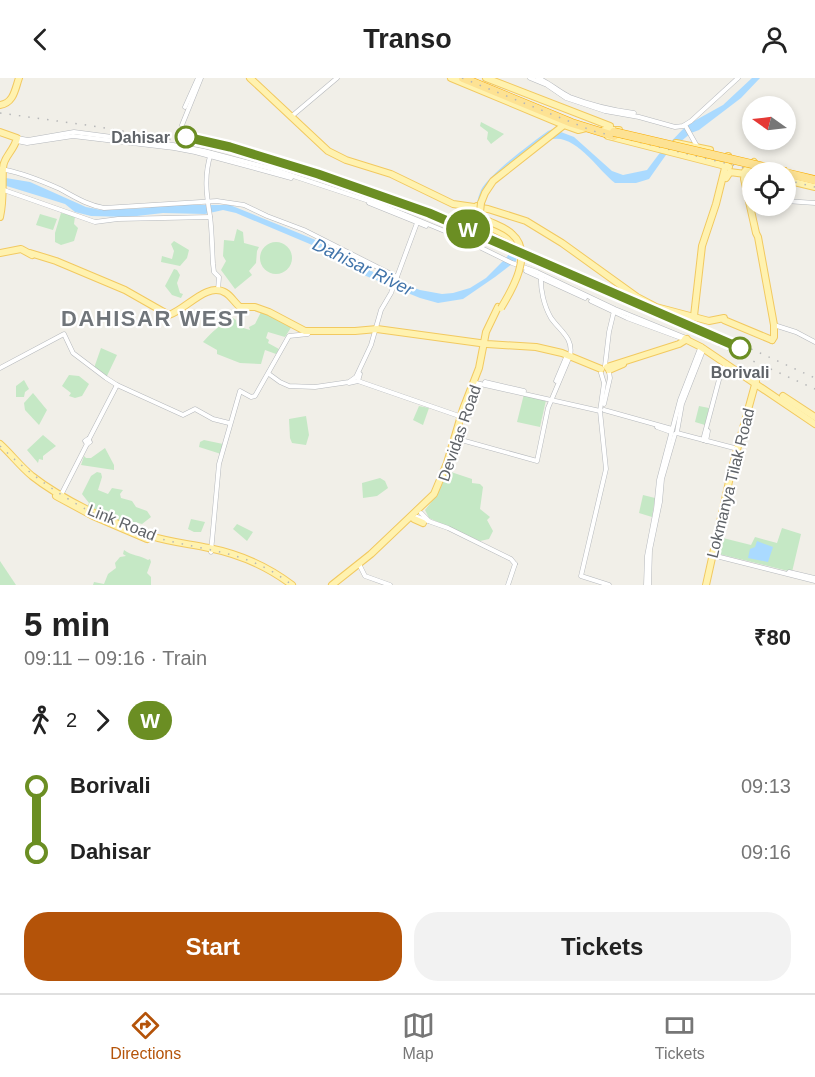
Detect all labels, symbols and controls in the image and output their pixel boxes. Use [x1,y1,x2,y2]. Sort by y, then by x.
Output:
icon: back [24,23,57,56]
icon: person [758,23,791,56]
text: Transo [363,24,452,54]
north arrow [742,96,796,150]
map controls [742,96,796,216]
marker: Dahisar [175,126,197,148]
place label: Dahisar [111,129,170,146]
button: locate [742,162,796,216]
line badge: W [448,210,488,248]
text: W [458,218,478,241]
water label: Dahisar River [310,234,417,300]
district label: DAHISAR WEST [61,306,249,331]
marker: Borivali [729,337,751,359]
place label: Borivali [711,364,769,381]
street label: Devidas Road [435,383,484,483]
street label: Lokmanya Tilak Road [704,406,757,560]
street label: Link Road [85,501,158,544]
text: 5 min [24,606,110,643]
text: ₹80 [754,625,791,650]
text: 09:11 – 09:16 · Train [24,647,207,669]
icon: walk [24,704,57,737]
icon: forward [86,704,119,737]
text: 2 [66,709,77,731]
text: W [140,709,160,732]
text: Borivali [70,773,151,798]
text: 09:13 [741,775,791,797]
text: Dahisar [70,839,151,864]
text: 09:16 [741,841,791,863]
button: Start [24,912,402,981]
button: Tickets [414,912,791,981]
tab: Directions [110,1009,181,1063]
tab: Map [402,1009,435,1063]
tab: Tickets [655,1009,705,1063]

